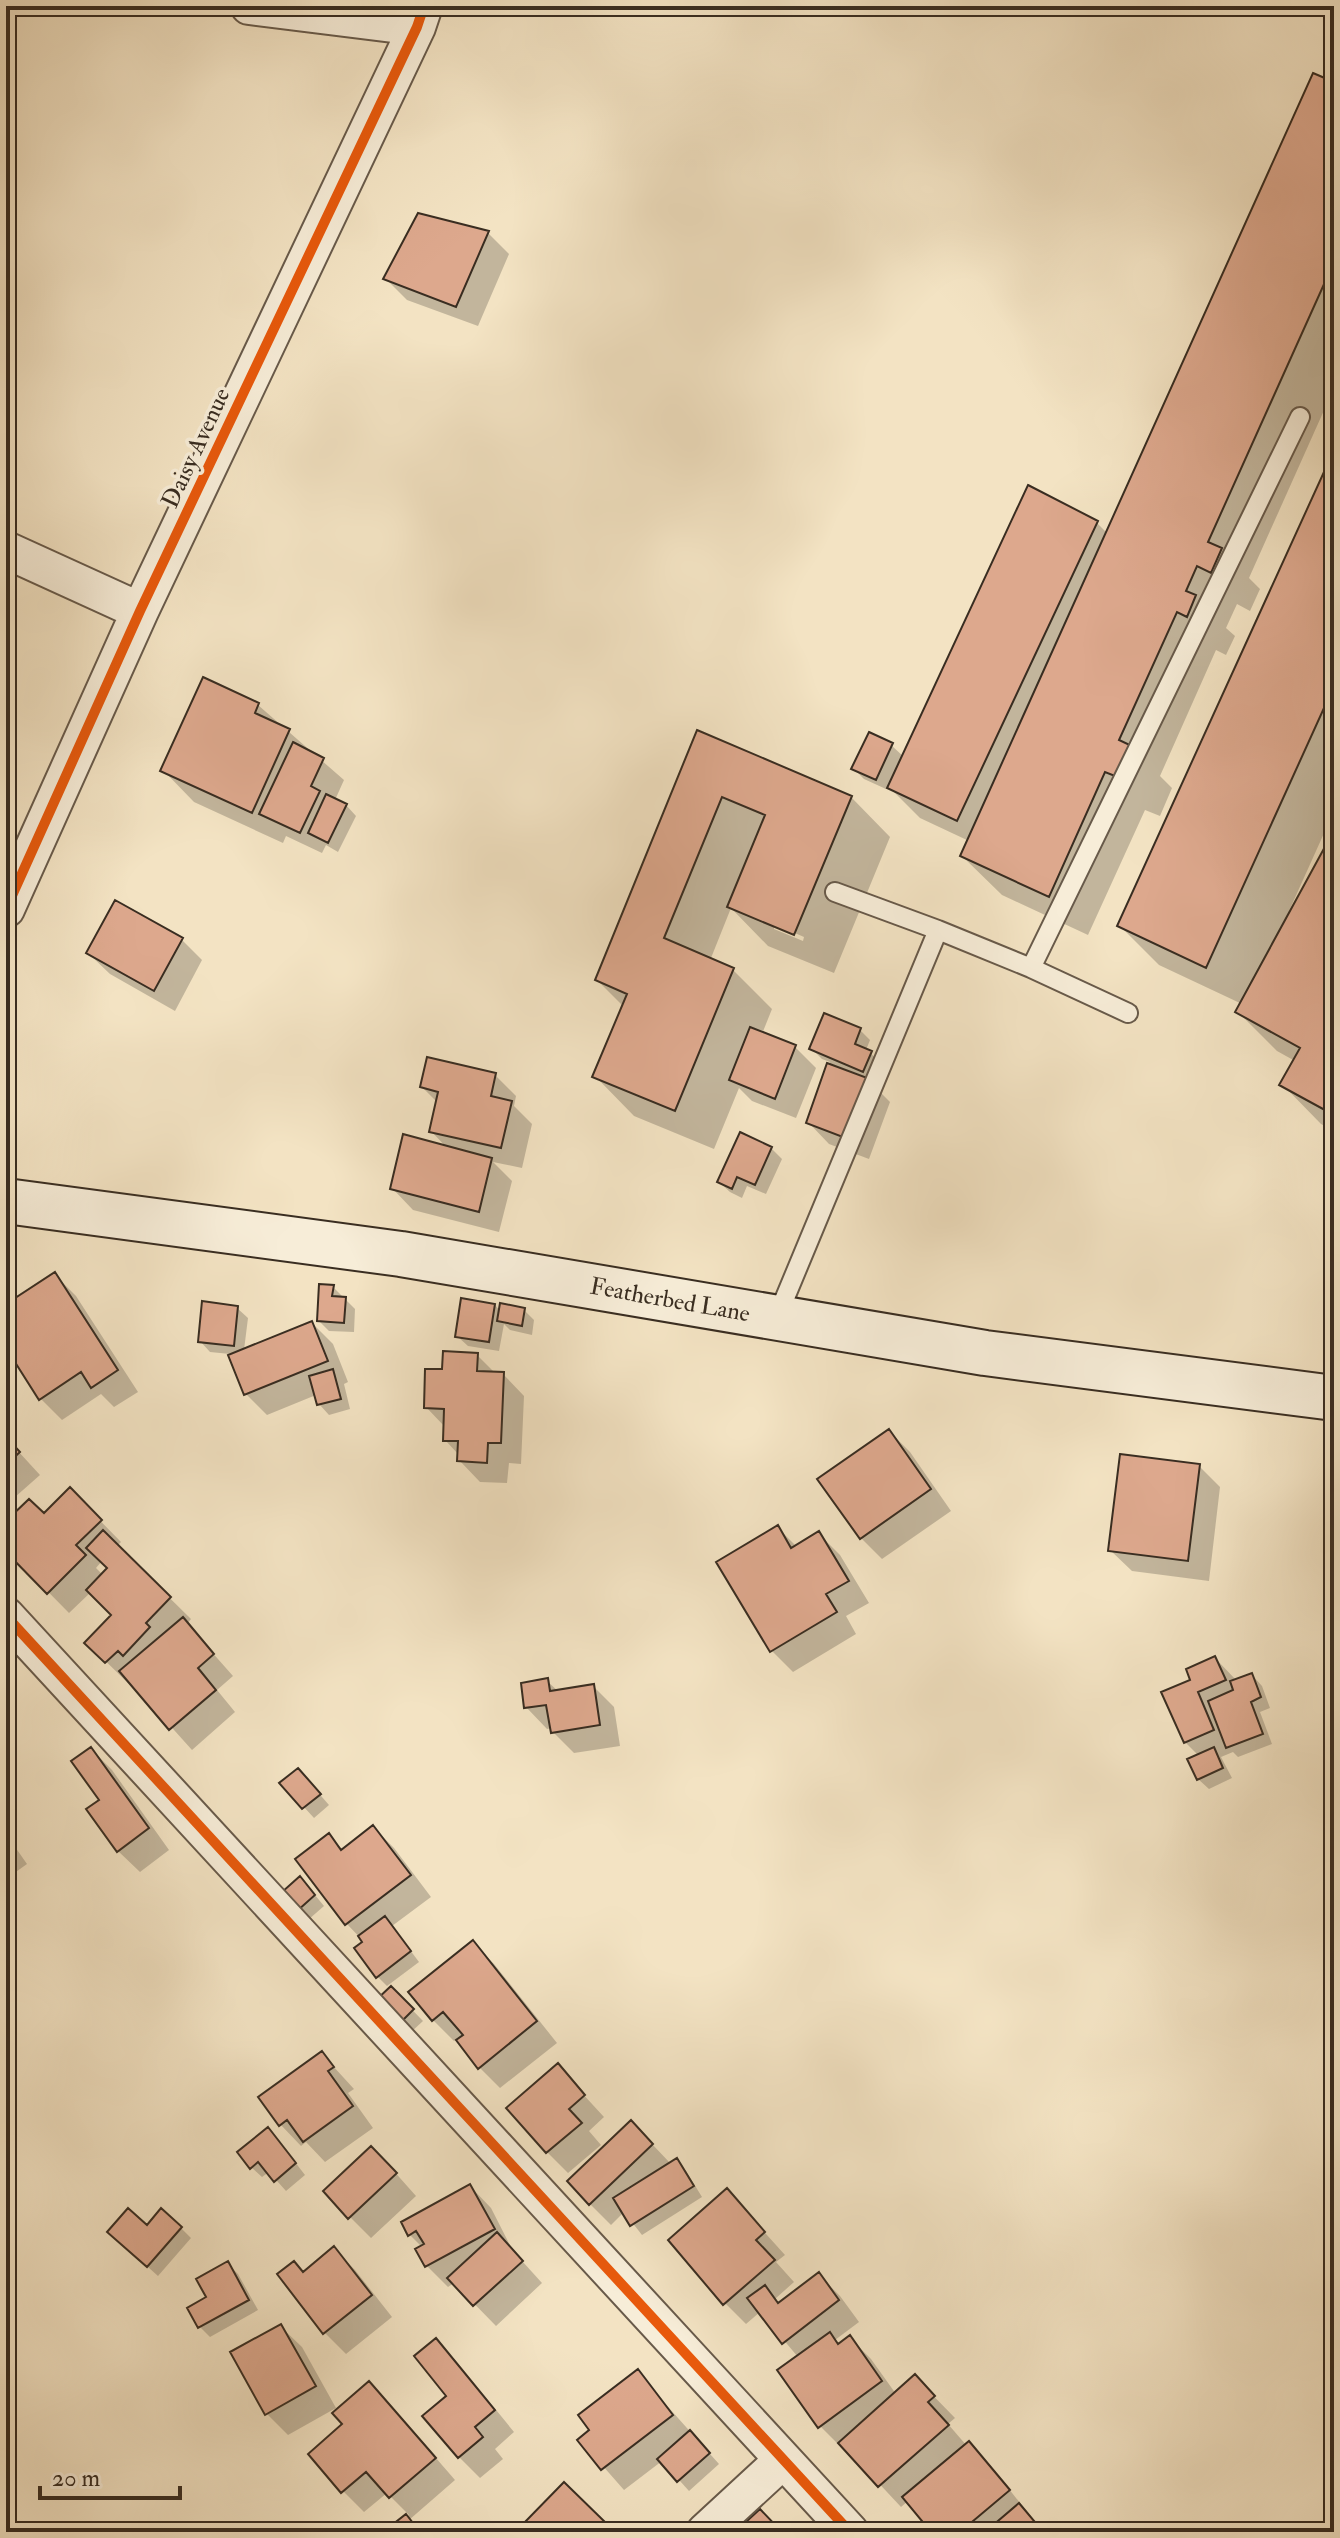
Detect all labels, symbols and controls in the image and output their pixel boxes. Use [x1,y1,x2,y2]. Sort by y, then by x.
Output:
street label: Daisy Avenue [155,383,237,513]
street label: Featherbed Lane [588,1271,752,1329]
scale bar [40,2450,180,2500]
text: 20 m [52,2463,101,2494]

